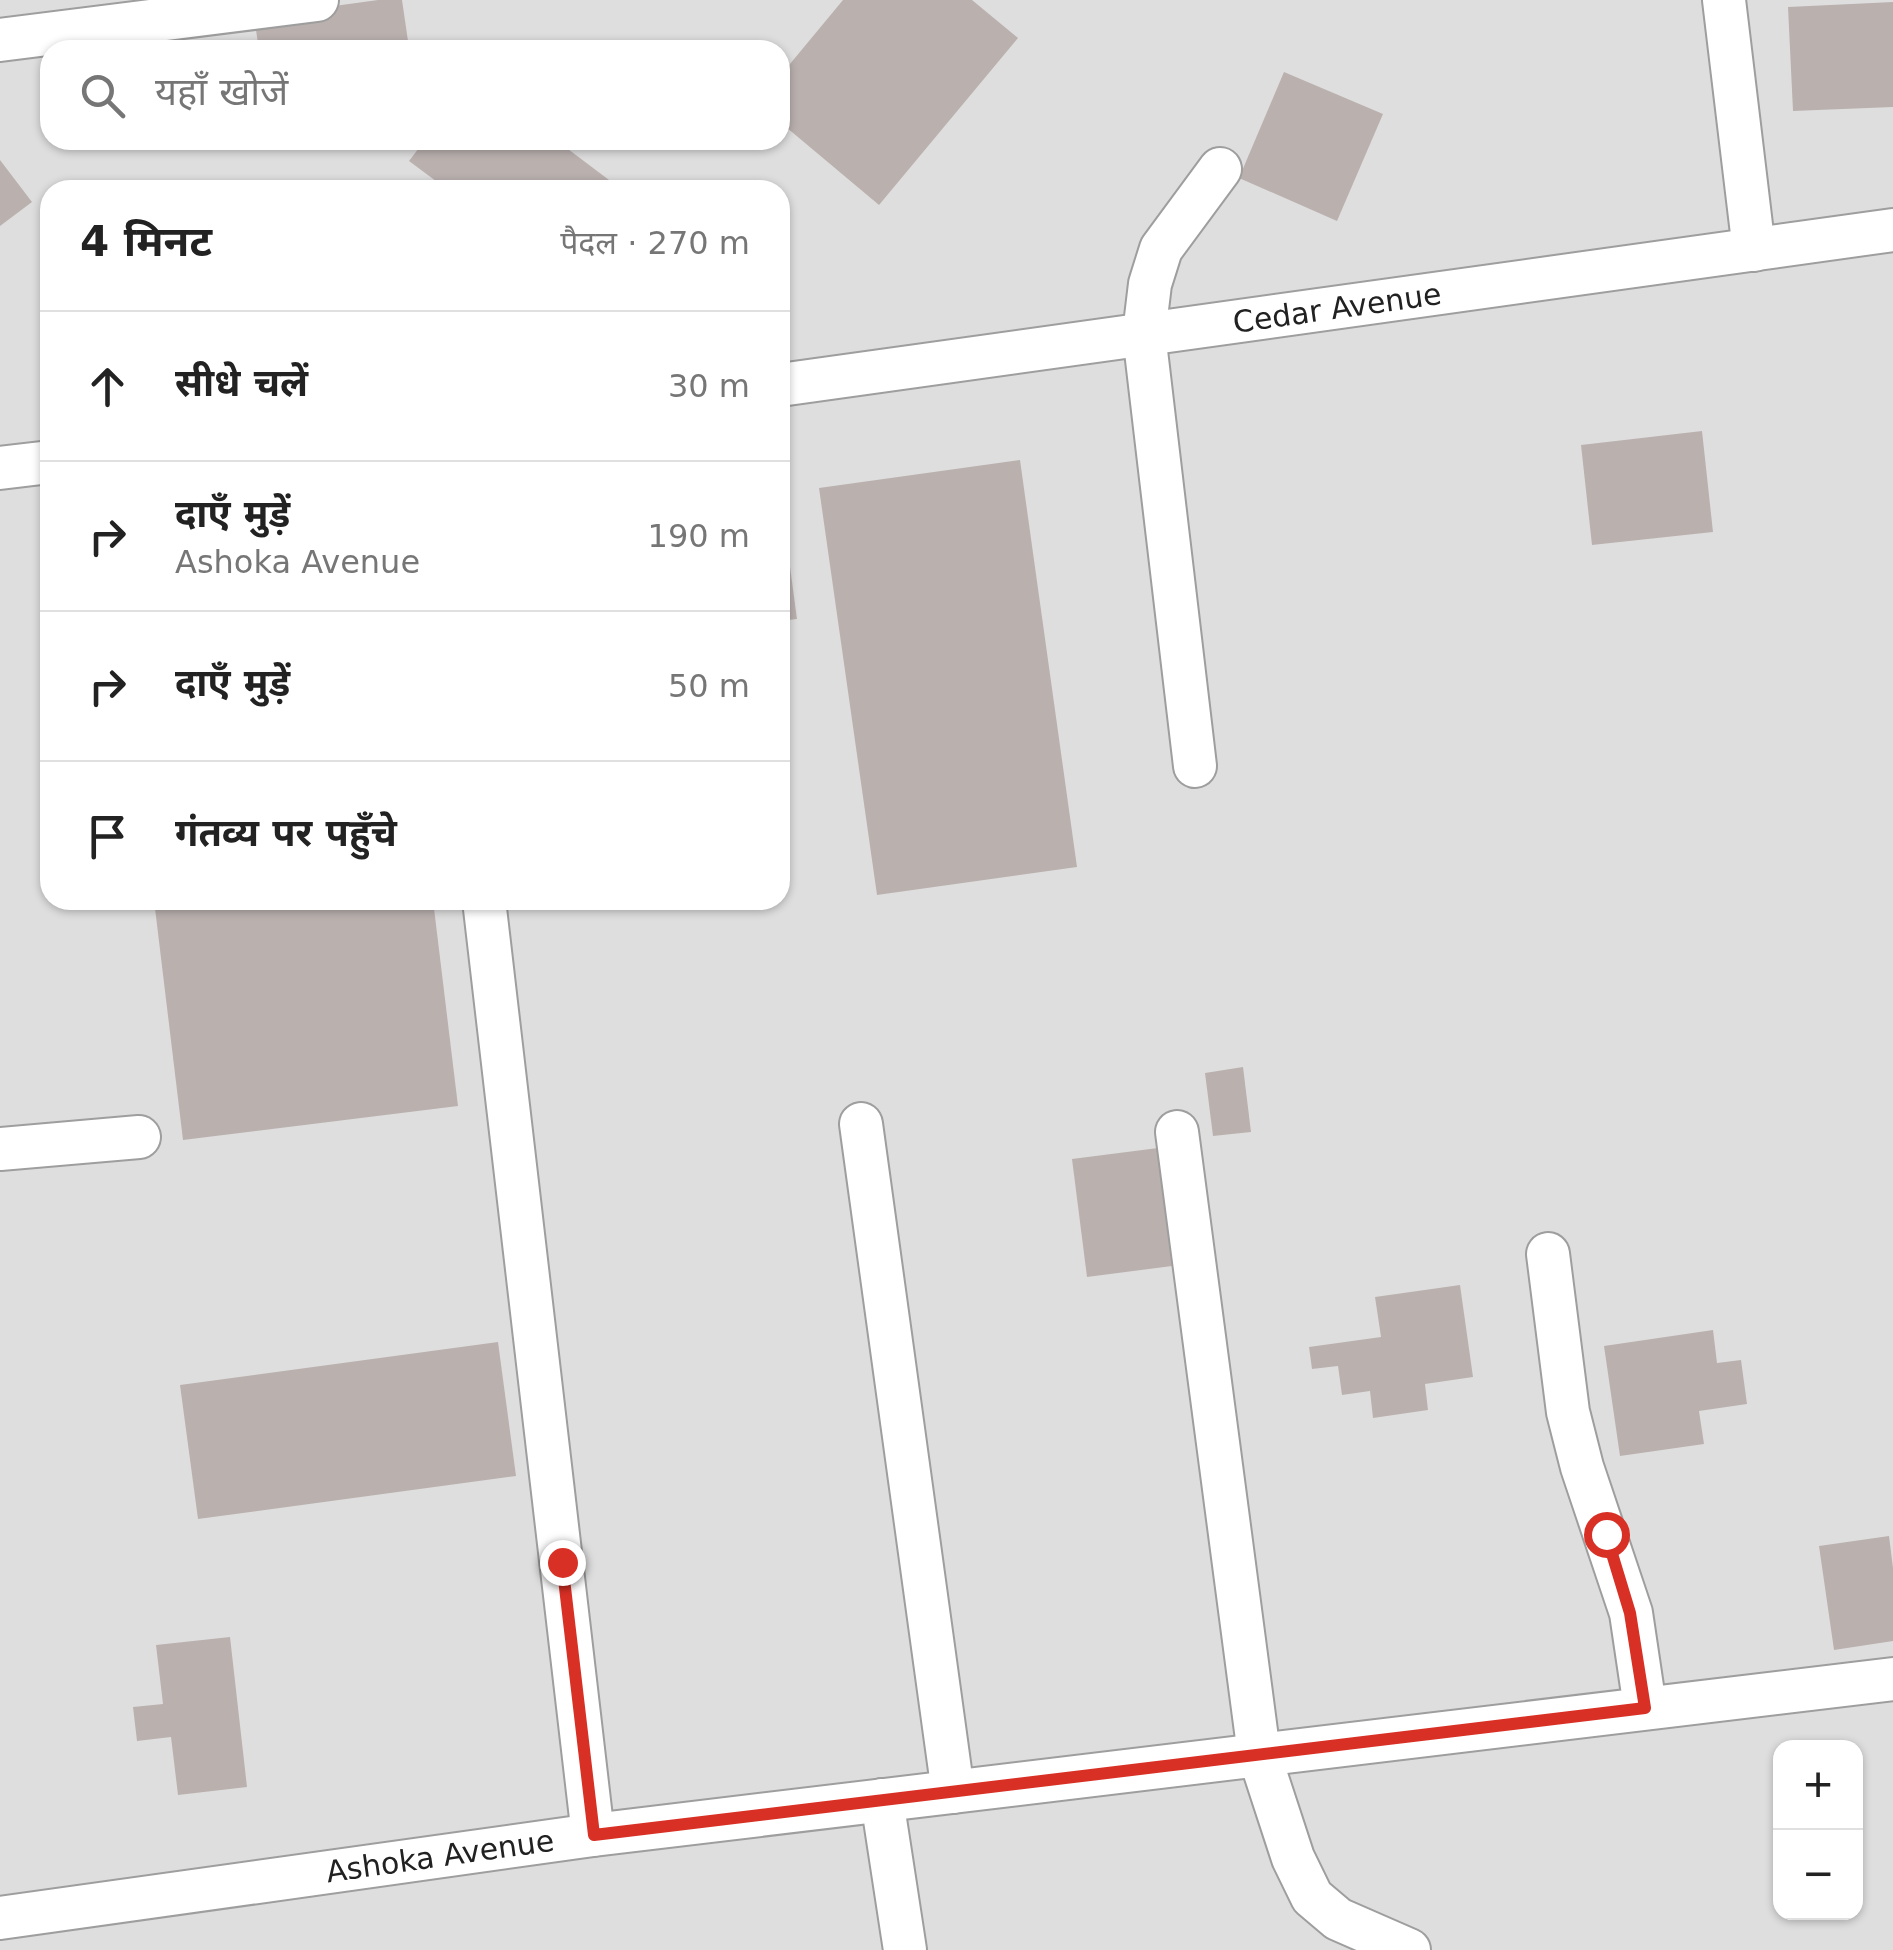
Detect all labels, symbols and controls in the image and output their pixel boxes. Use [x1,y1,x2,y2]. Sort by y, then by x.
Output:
search box [40,40,790,150]
icon: search [75,68,130,123]
text: यहाँ खोजें [155,70,288,114]
text: 4 मिनट [80,217,212,266]
text: पैदल · 270 m [560,224,750,262]
street label: Cedar Avenue [1231,276,1443,340]
icon: ahead [80,359,135,414]
text: सीधे चलें [175,361,308,405]
text: 30 m [668,367,750,405]
text: दाएँ मुड़ें [175,492,290,536]
icon: right [80,509,135,564]
text: 190 m [648,517,750,555]
text: Ashoka Avenue [175,543,420,581]
icon: right [80,659,135,714]
text: दाएँ मुड़ें [175,661,290,705]
text: 50 m [668,667,750,705]
icon: arrive [80,809,135,864]
text: गंतव्य पर पहुँचे [175,811,397,855]
route start [1584,1512,1630,1558]
route end [540,1540,586,1586]
map controls [1773,1740,1863,1920]
button: + [1773,1740,1863,1830]
street label: Ashoka Avenue [324,1823,556,1889]
button: − [1773,1830,1863,1920]

